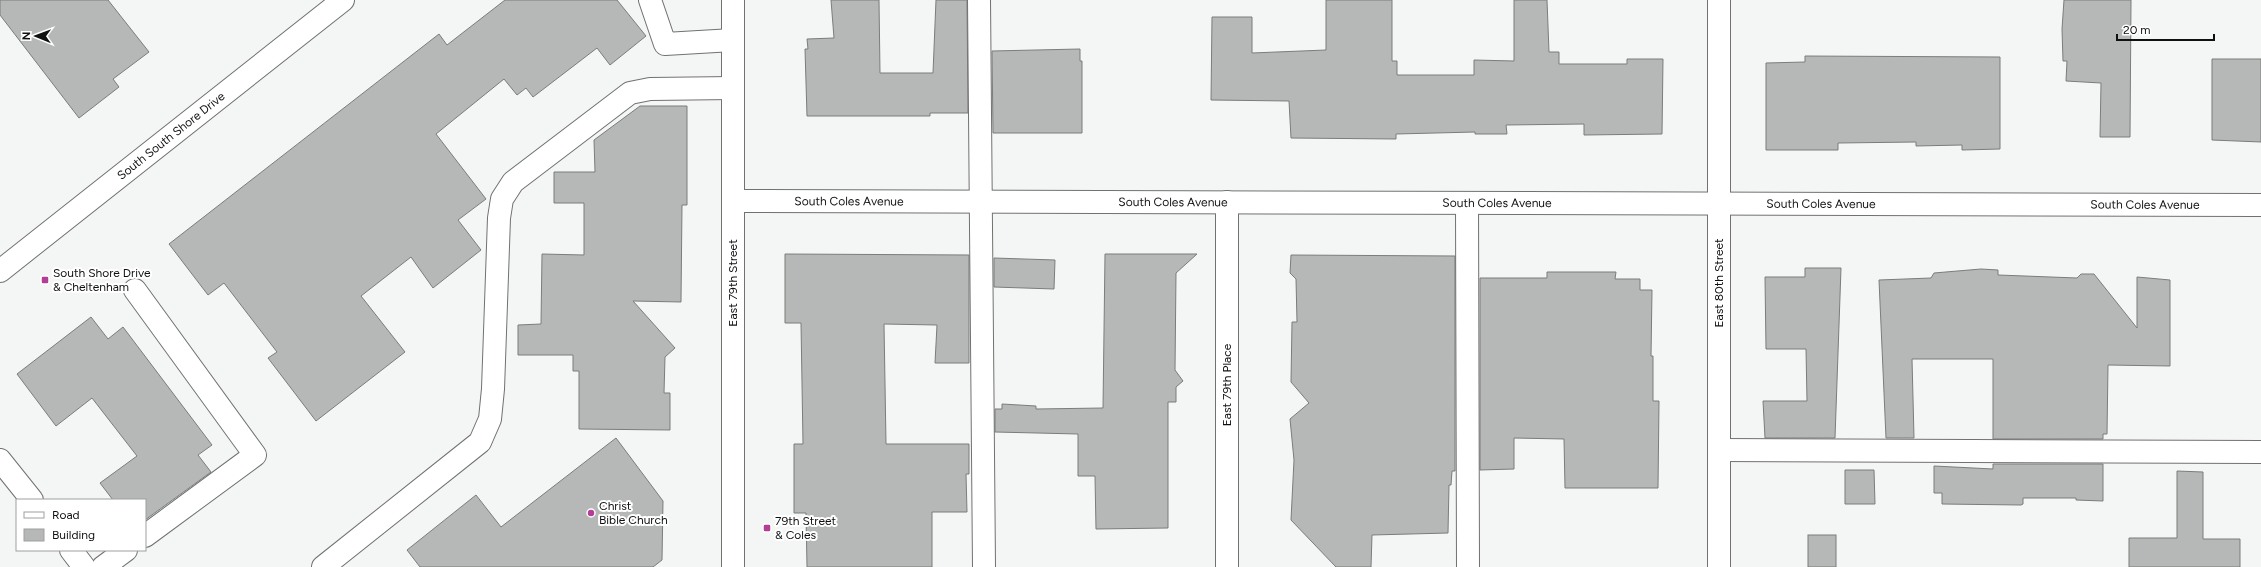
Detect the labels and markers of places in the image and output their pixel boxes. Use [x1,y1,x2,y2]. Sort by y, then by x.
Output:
place label: South Shore Drive & Cheltenham [53,266,151,294]
marker: South Shore Drive & Cheltenham [40,275,50,285]
place label: Christ Bible Church [599,499,668,527]
marker: Christ Bible Church [586,508,596,518]
place label: 79th Street & Coles [775,514,836,542]
marker: 79th Street & Coles [762,523,772,533]

